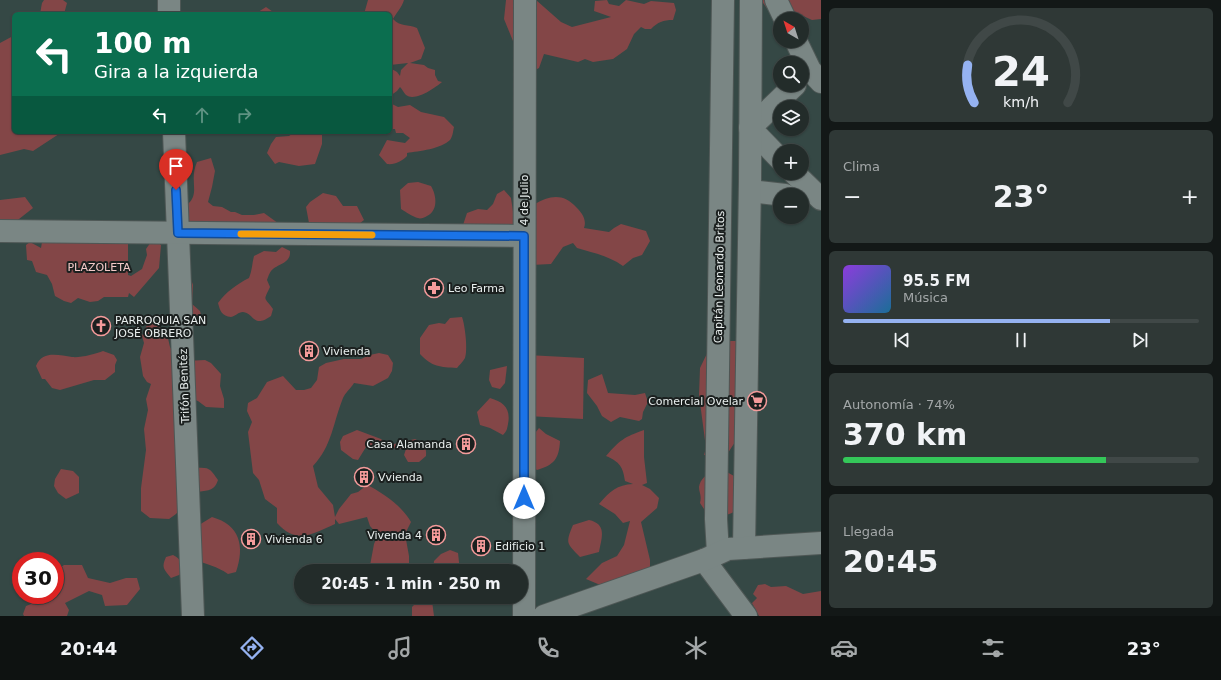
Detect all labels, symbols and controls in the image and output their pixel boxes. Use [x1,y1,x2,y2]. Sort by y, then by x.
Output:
north arrow [773,12,809,48]
map controls [773,12,809,224]
text: 100 m [94,27,191,60]
icon: left [28,28,80,80]
text: 24 [992,47,1050,96]
button: search [773,56,809,92]
text: Gira a la izquierda [94,61,259,82]
text: km/h [1003,93,1039,109]
button: layers [773,100,809,136]
icon: left [149,104,171,126]
icon: ahead [191,104,213,126]
icon: right [233,104,255,126]
button: + [773,144,809,180]
pin [159,149,193,190]
icon: arrive [165,155,187,177]
text: Clima [843,159,880,174]
street label: 4 de Julio [518,174,531,225]
text: 23° [993,179,1049,214]
text: − [843,184,861,209]
text: + [1181,184,1199,209]
button: − [773,188,809,224]
street label: Capitán Leonardo Britos [712,210,727,343]
park label: PLAZOLETA [67,261,131,274]
text: 95.5 FM [903,272,970,290]
pharmacy icon: Leo Farma [423,277,445,299]
place label: Leo Farma [448,282,505,295]
text: Música [903,290,948,305]
place label: PARROQUIA SAN JOSÉ OBRERO [114,314,206,340]
church icon: PARROQUIA SAN JOSÉ OBRERO [90,315,112,337]
icon: previous [891,329,913,351]
icon: pause [1010,329,1032,351]
icon: next [1129,329,1151,351]
building icon: Vivienda [298,340,320,362]
place label: Vivienda [323,345,370,358]
street label: Trifón Benitéz [177,348,192,425]
supermarket icon: Comercial Ovelar [746,390,768,412]
place label: Comercial Ovelar [648,395,743,408]
text: Autonomía · 74% [843,397,955,412]
text: 370 km [843,417,967,452]
building icon: Casa Alamanda [455,433,477,455]
place label: Casa Alamanda [366,438,452,451]
building icon: Vvienda [353,466,375,488]
place label: Vvienda [378,471,423,484]
position arrow [503,477,545,519]
building icon: Vivenda 4 [425,524,447,546]
text: Llegada [843,524,894,539]
building icon: Vivienda 6 [240,528,262,550]
place label: Vivenda 4 [367,529,422,542]
place label: Vivienda 6 [265,533,323,546]
building icon: Edificio 1 [470,535,492,557]
place label: Edificio 1 [495,540,545,553]
text: 20:45 [843,544,939,579]
speed limit sign: 30 [12,552,64,604]
text: 20:45 · 1 min · 250 m [321,575,501,593]
icon: directions [238,634,266,662]
icon: music [386,634,414,662]
icon: phone [534,634,562,662]
icon: climate [682,634,710,662]
icon: car [830,634,858,662]
icon: filters [979,634,1007,662]
text: 20:44 [60,638,117,659]
text: 23° [1127,638,1161,659]

